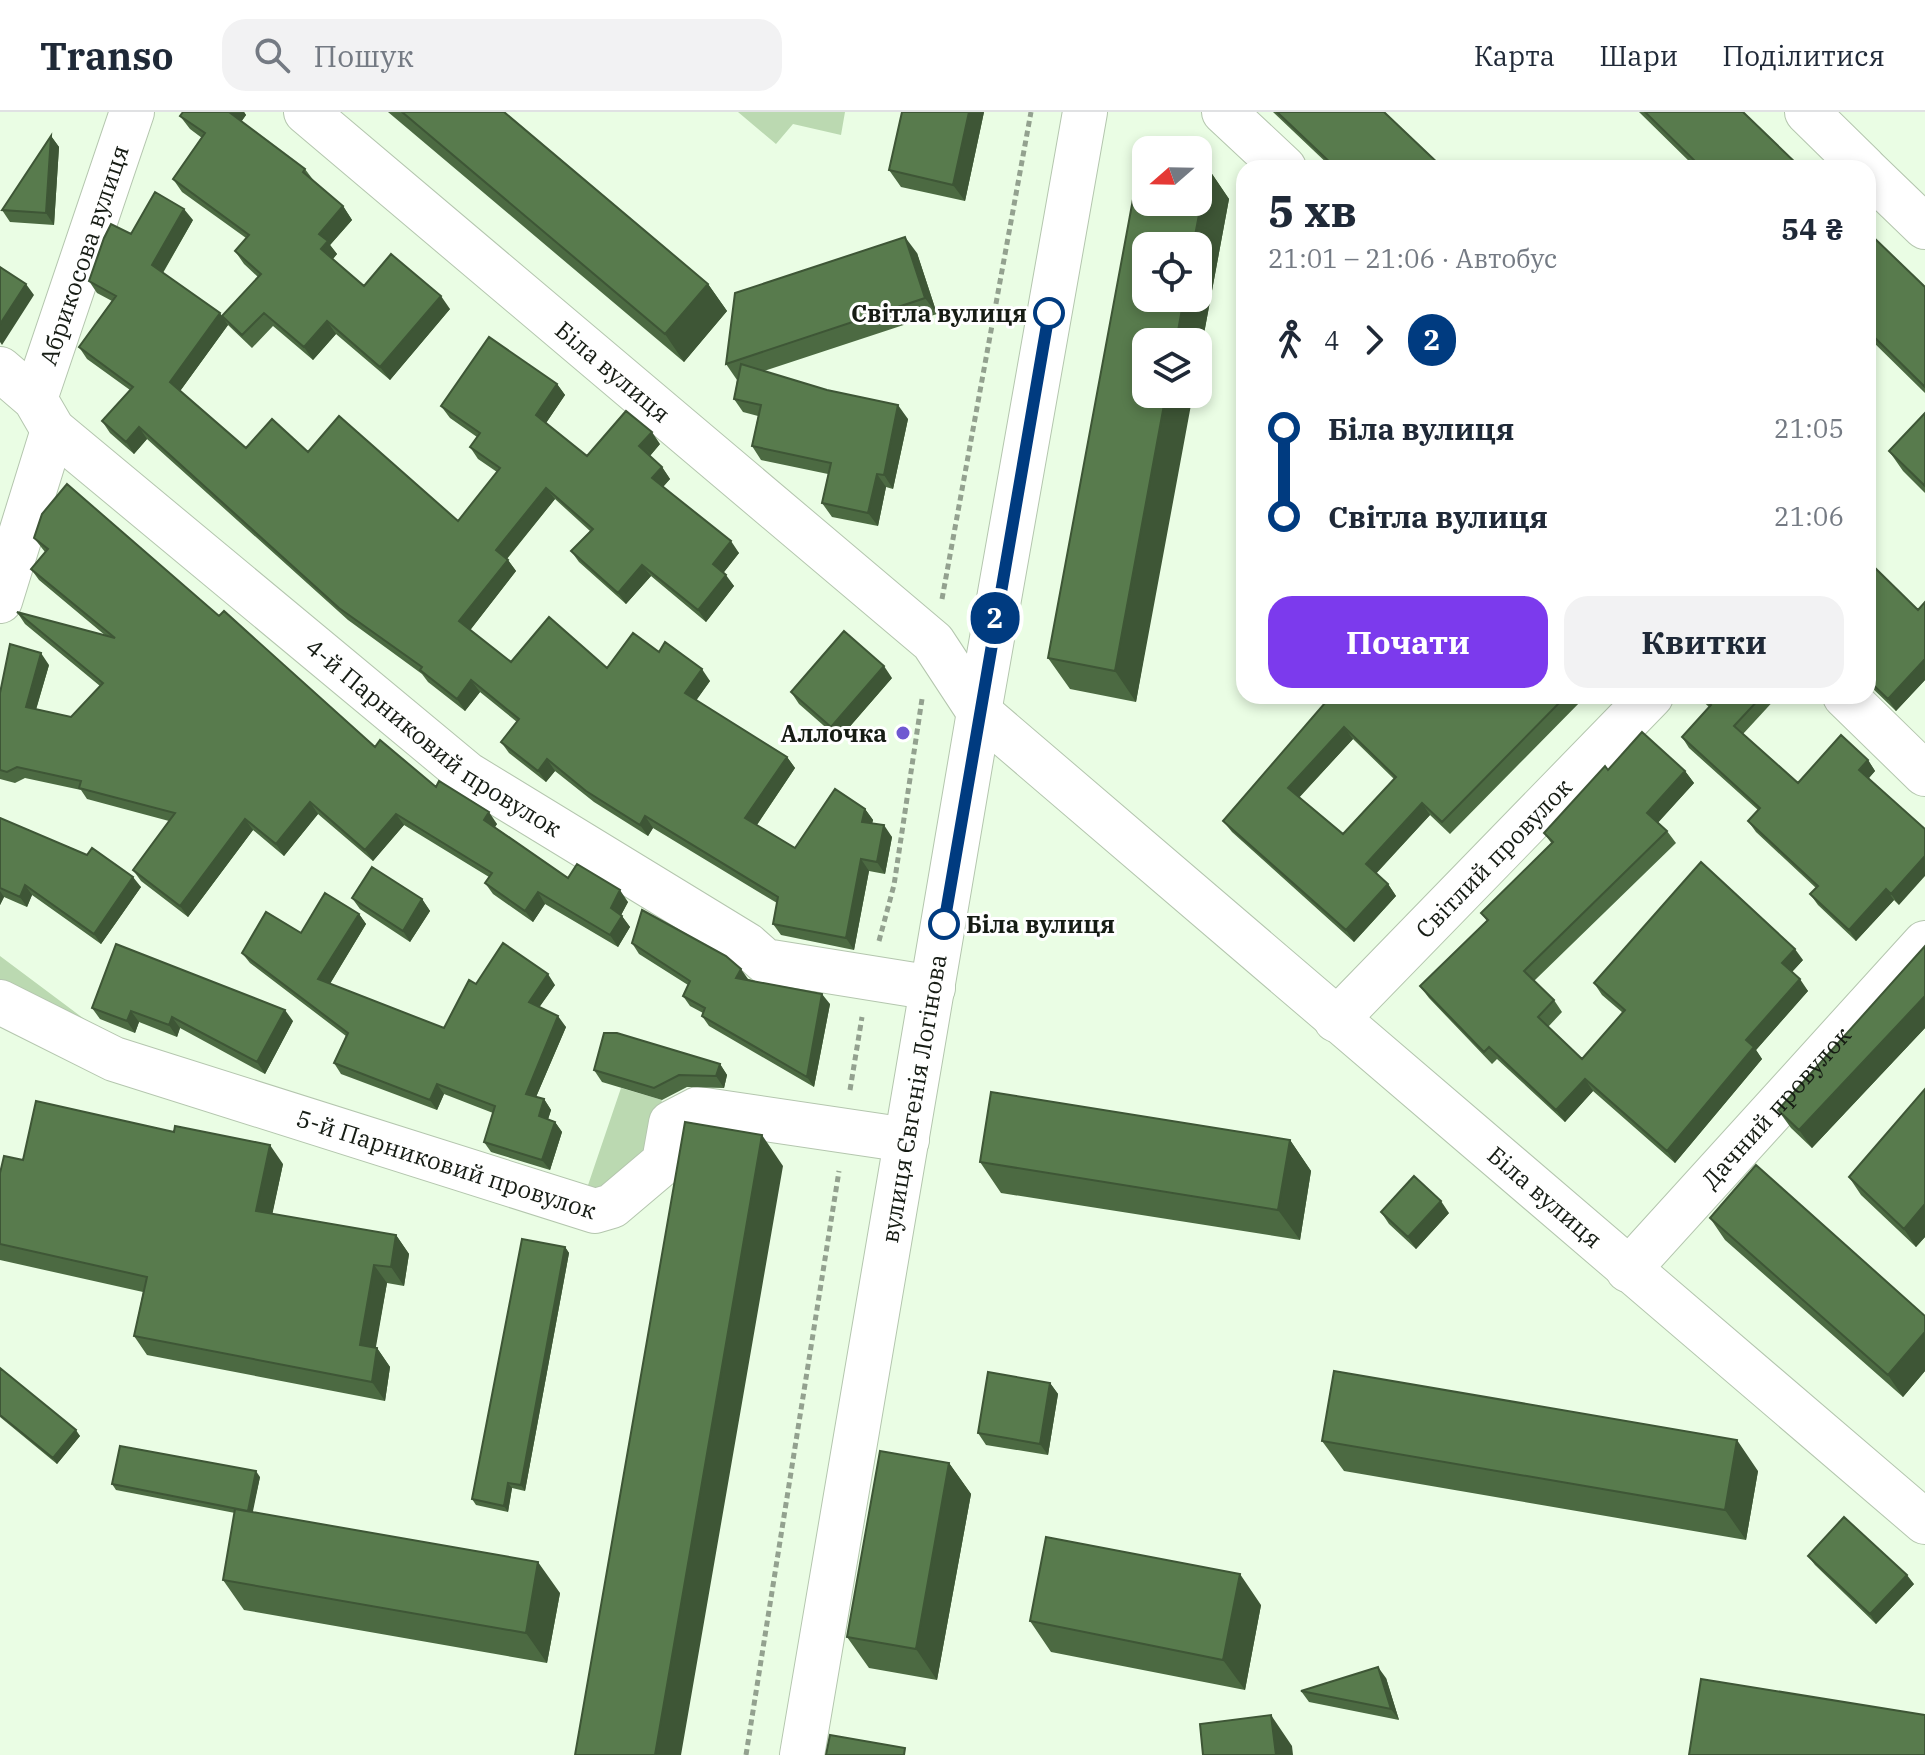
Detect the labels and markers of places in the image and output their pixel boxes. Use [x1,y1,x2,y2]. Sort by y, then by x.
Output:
place label: Світла вулиця [851,297,1027,329]
marker: Світла вулиця [1034,298,1064,328]
place label: Аллочка [780,717,887,749]
marker: Аллочка [894,724,912,742]
place label: Біла вулиця [966,908,1115,940]
marker: Біла вулиця [929,909,959,939]

